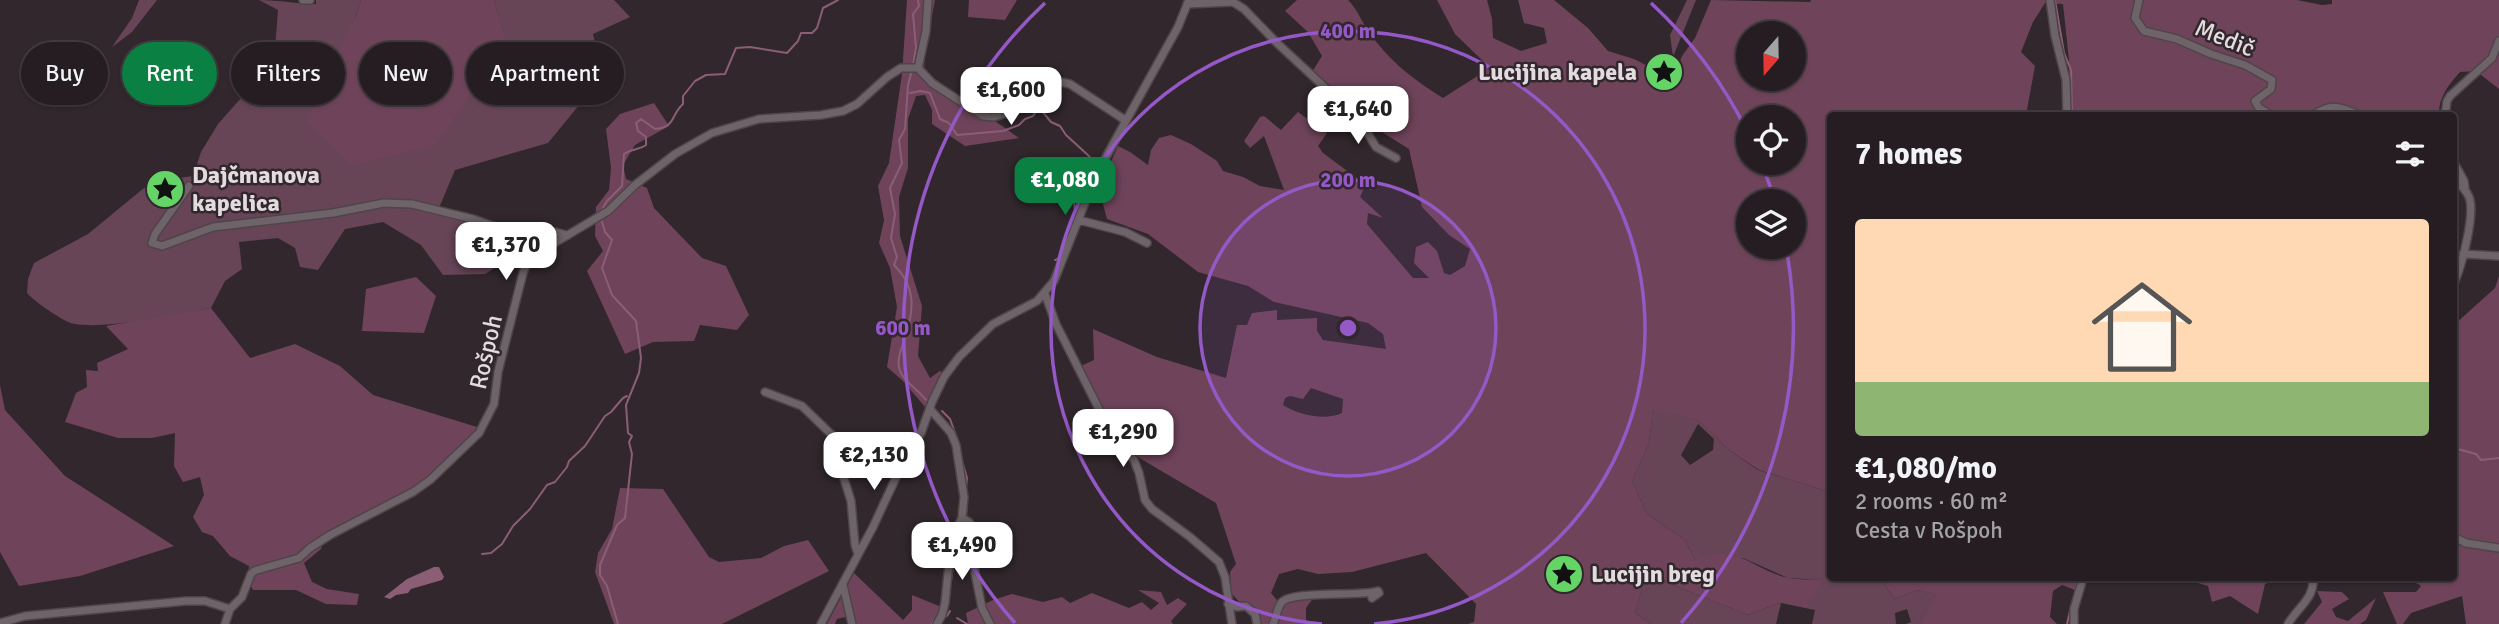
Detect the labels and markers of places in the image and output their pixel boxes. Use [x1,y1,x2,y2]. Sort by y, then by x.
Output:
place icon: Lucijina kapela [1643,51,1685,93]
place label: Lucijina kapela [1478,57,1637,87]
pin: €1,600 [954,68,1068,127]
pin: €1,640 [1301,86,1415,146]
pin: €1,080 [1008,158,1122,217]
place label: Dajčmanova kapelica [192,160,320,218]
place icon: Dajčmanova kapelica [144,168,186,210]
pin: €1,370 [449,222,563,282]
centre of rings [1336,316,1360,340]
pin: €1,290 [1066,410,1180,469]
pin: €2,130 [817,433,931,492]
pin: €1,490 [905,522,1019,582]
place icon: Lucijin breg [1543,553,1585,595]
place label: Lucijin breg [1591,559,1715,589]

